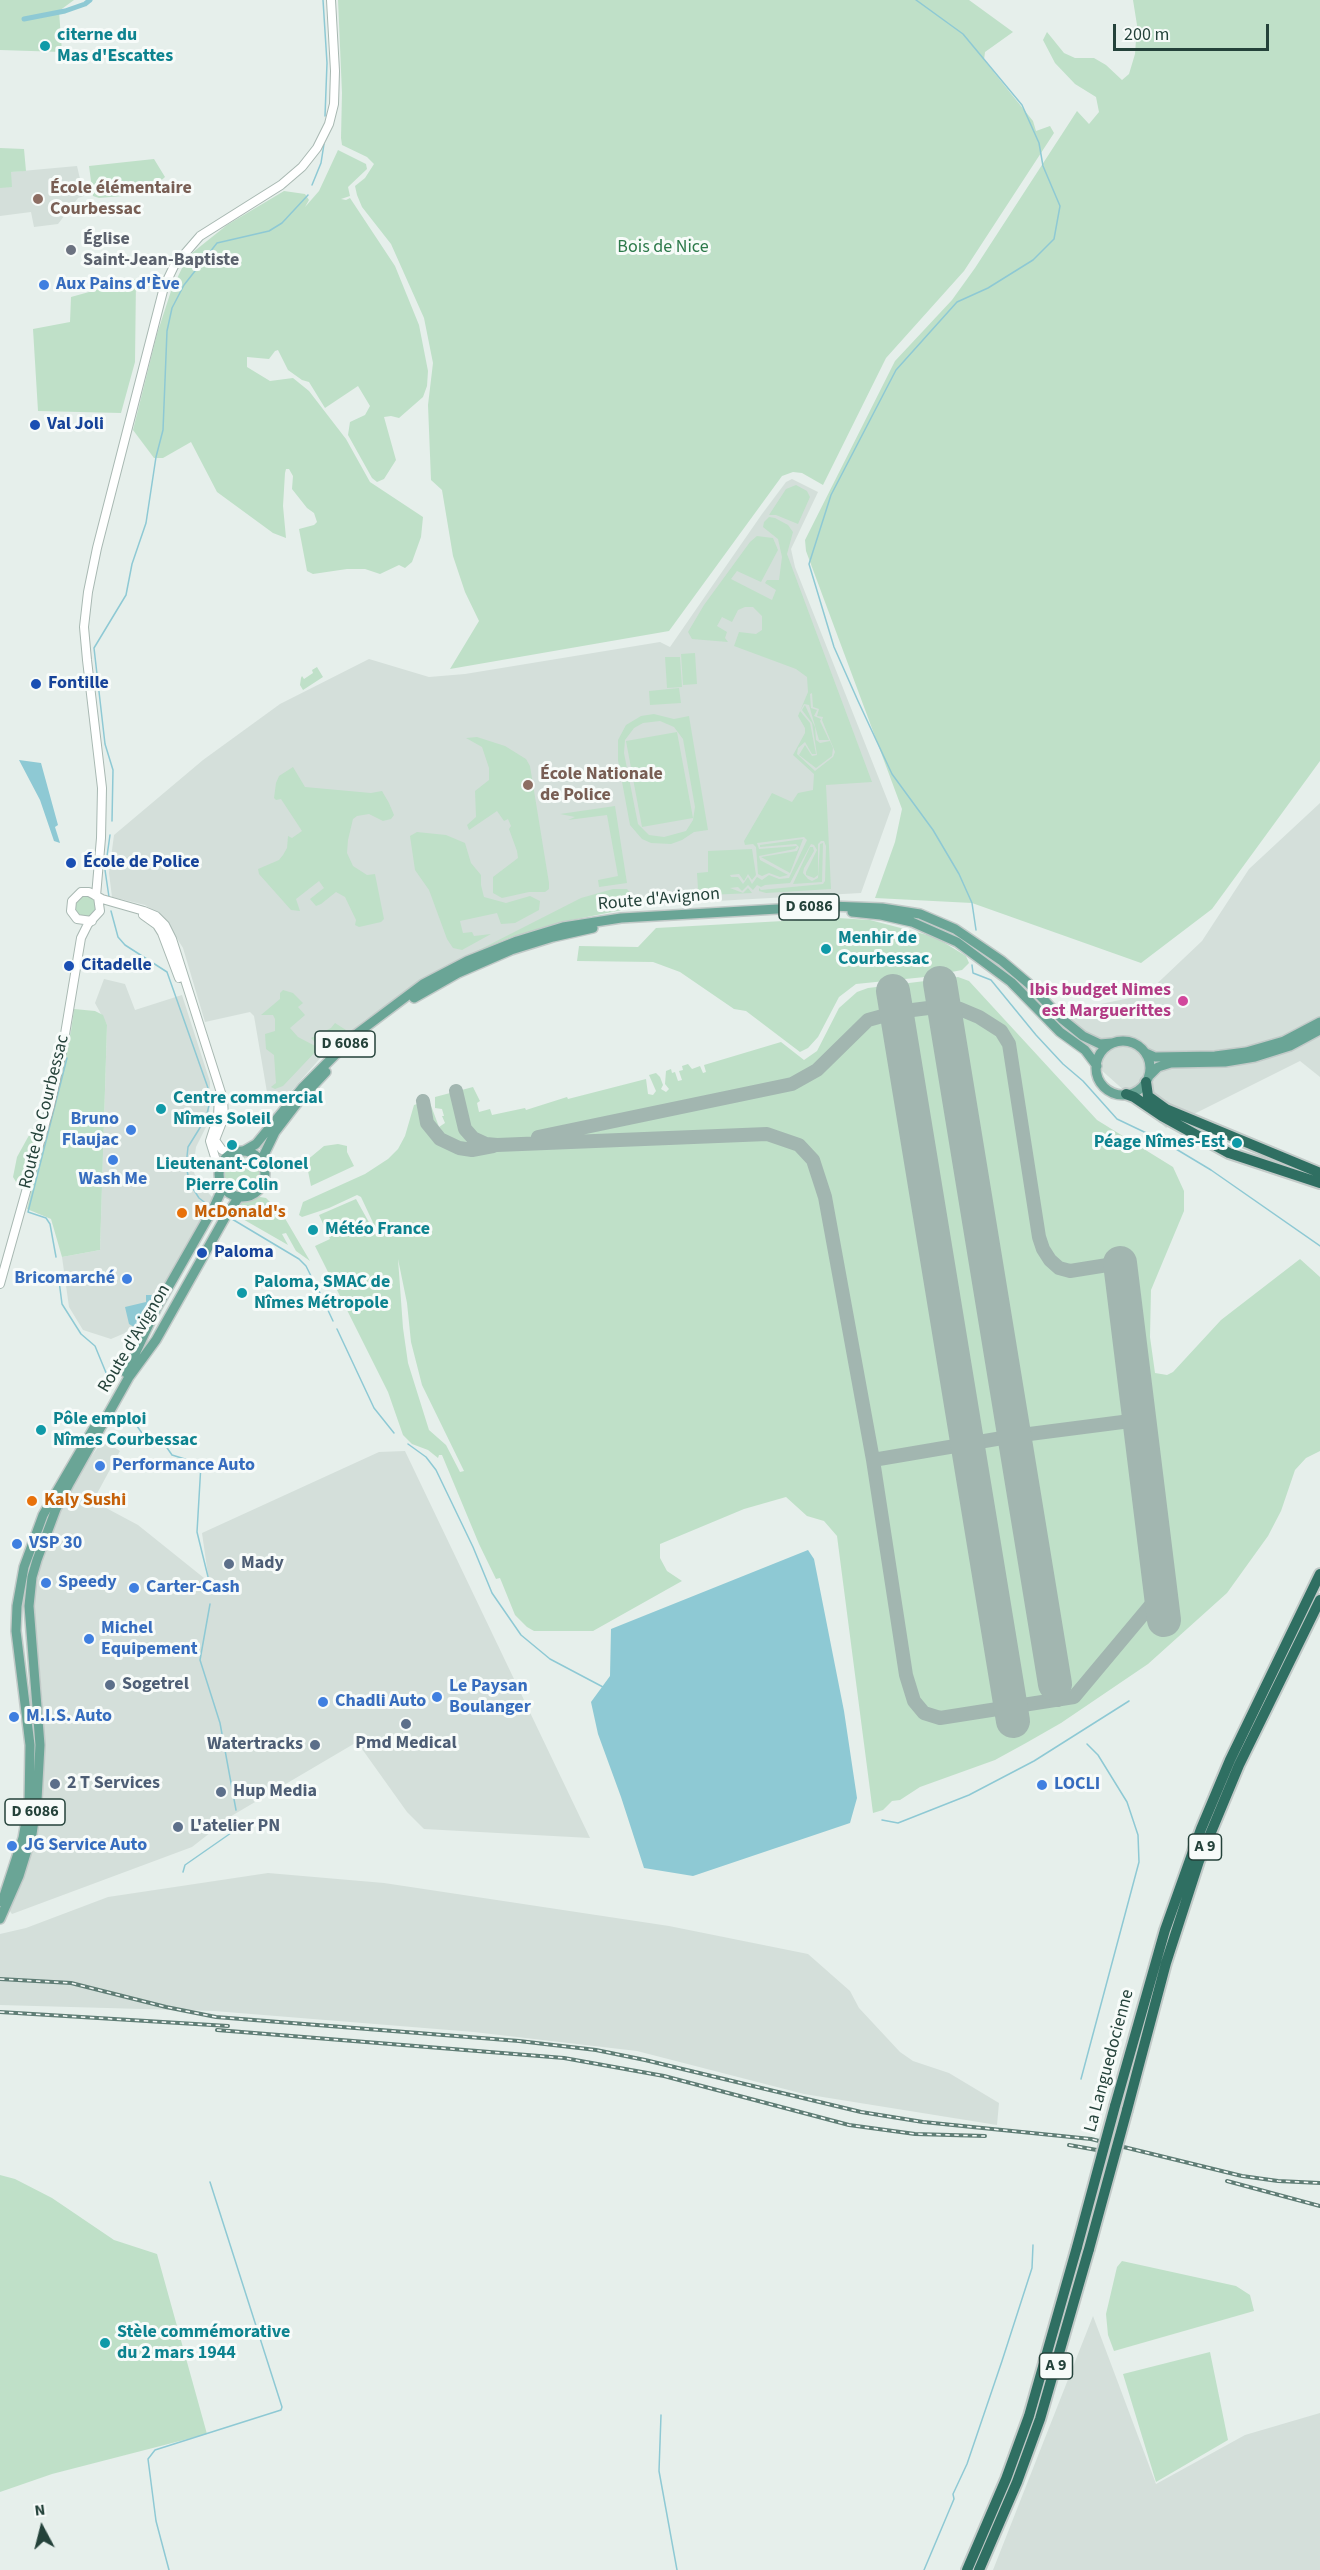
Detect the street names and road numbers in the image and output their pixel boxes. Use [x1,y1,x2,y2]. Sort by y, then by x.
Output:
street label: Route d'Avignon [597,884,721,916]
road number: D 6086 [779,894,839,920]
road number: D 6086 [315,1031,375,1057]
street label: Route de Courbessac [15,1033,75,1191]
street label: Route d'Avignon [94,1281,176,1397]
road number: D 6086 [5,1799,65,1825]
road number: A 9 [1188,1834,1222,1860]
street label: La Languedocienne [1081,1987,1139,2135]
road number: A 9 [1040,2353,1072,2379]

